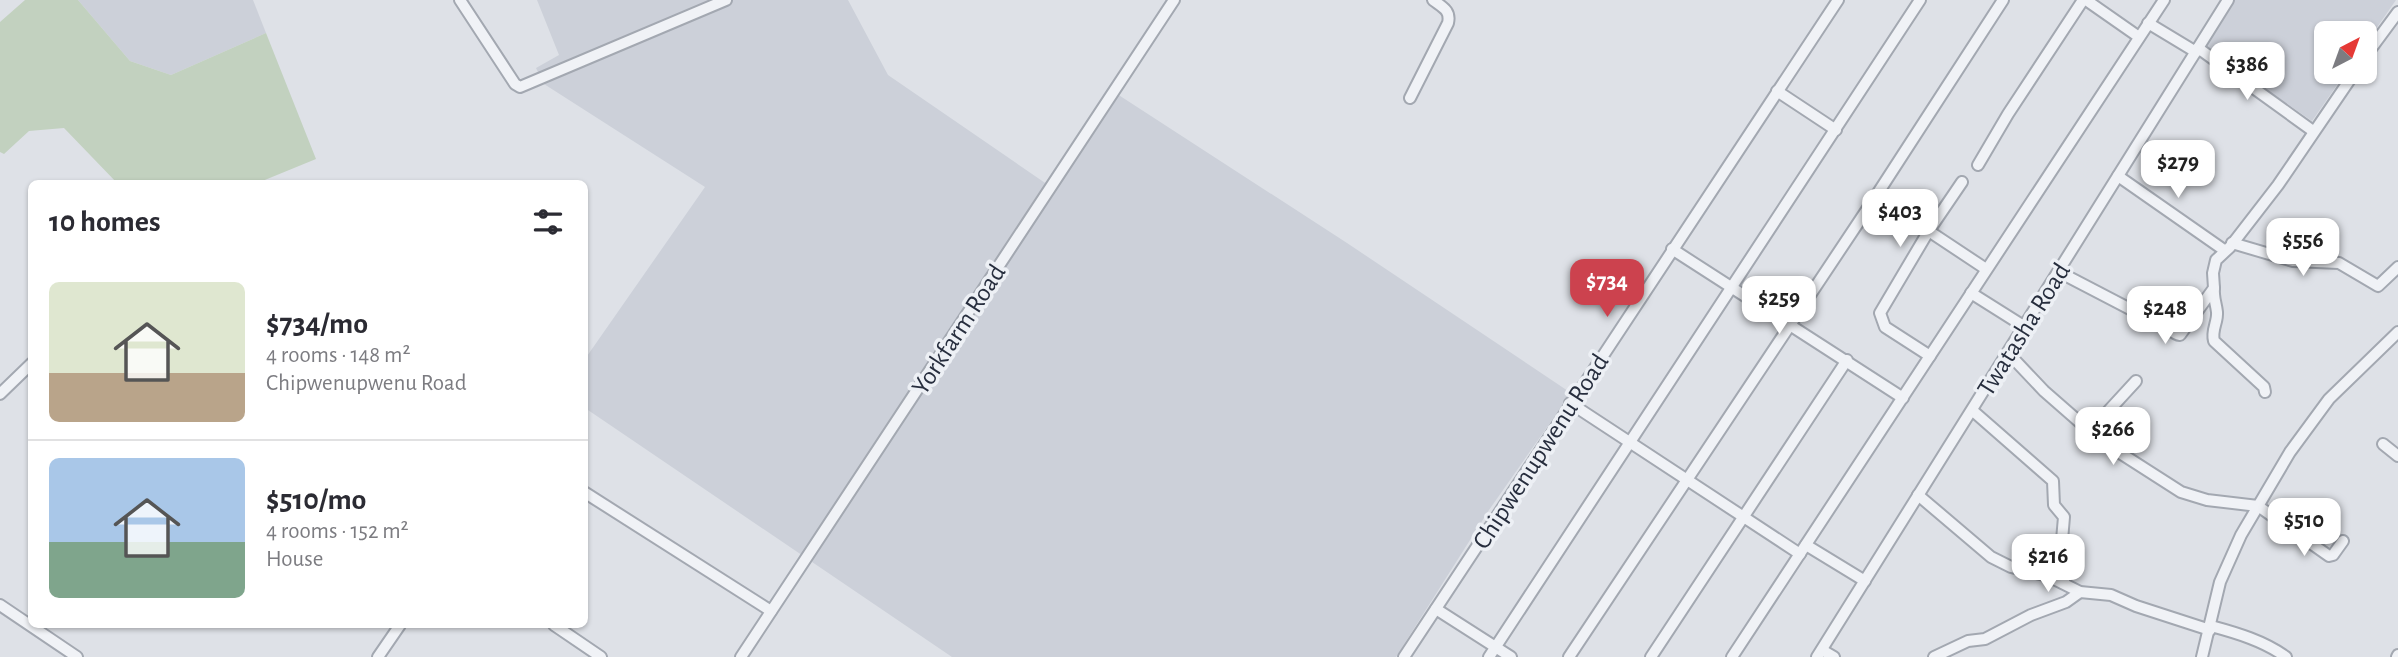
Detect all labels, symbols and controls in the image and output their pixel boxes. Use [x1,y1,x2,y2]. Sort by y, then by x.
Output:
north arrow [2314,21,2376,84]
map controls [2314,21,2377,84]
pin: $386 [2206,42,2288,102]
text: $386 [2226,53,2268,76]
pin: $279 [2137,140,2219,200]
text: $279 [2157,151,2199,174]
pin: $403 [1859,190,1941,249]
text: $403 [1878,200,1922,223]
icon: filters [529,203,567,241]
text: 10 homes [49,207,160,237]
pin: $556 [2262,218,2344,278]
text: $556 [2282,229,2324,252]
street label: Twatasha Road [1973,258,2075,401]
street label: Yorkfarm Road [907,260,1010,399]
pin: $734 [1566,260,1648,319]
text: $734 [1586,270,1628,293]
pin: $259 [1738,276,1820,336]
pin: $248 [2124,286,2206,346]
text: $259 [1758,287,1800,310]
text: $248 [2143,297,2187,320]
text: $734/mo [266,309,368,339]
icon: home [105,310,189,394]
text: 4 rooms · 148 m² [266,344,411,367]
street label: Chipwenupwenu Road [1468,349,1613,554]
text: Chipwenupwenu Road [266,372,467,395]
pin: $266 [2072,407,2154,467]
text: $266 [2091,418,2135,441]
text: $510/mo [266,485,366,515]
icon: home [105,486,189,570]
pin: $510 [2263,498,2345,558]
text: $510 [2284,509,2324,532]
text: 4 rooms · 152 m² [266,520,409,543]
pin: $216 [2007,534,2089,594]
text: $216 [2028,545,2068,568]
text: House [266,548,323,571]

